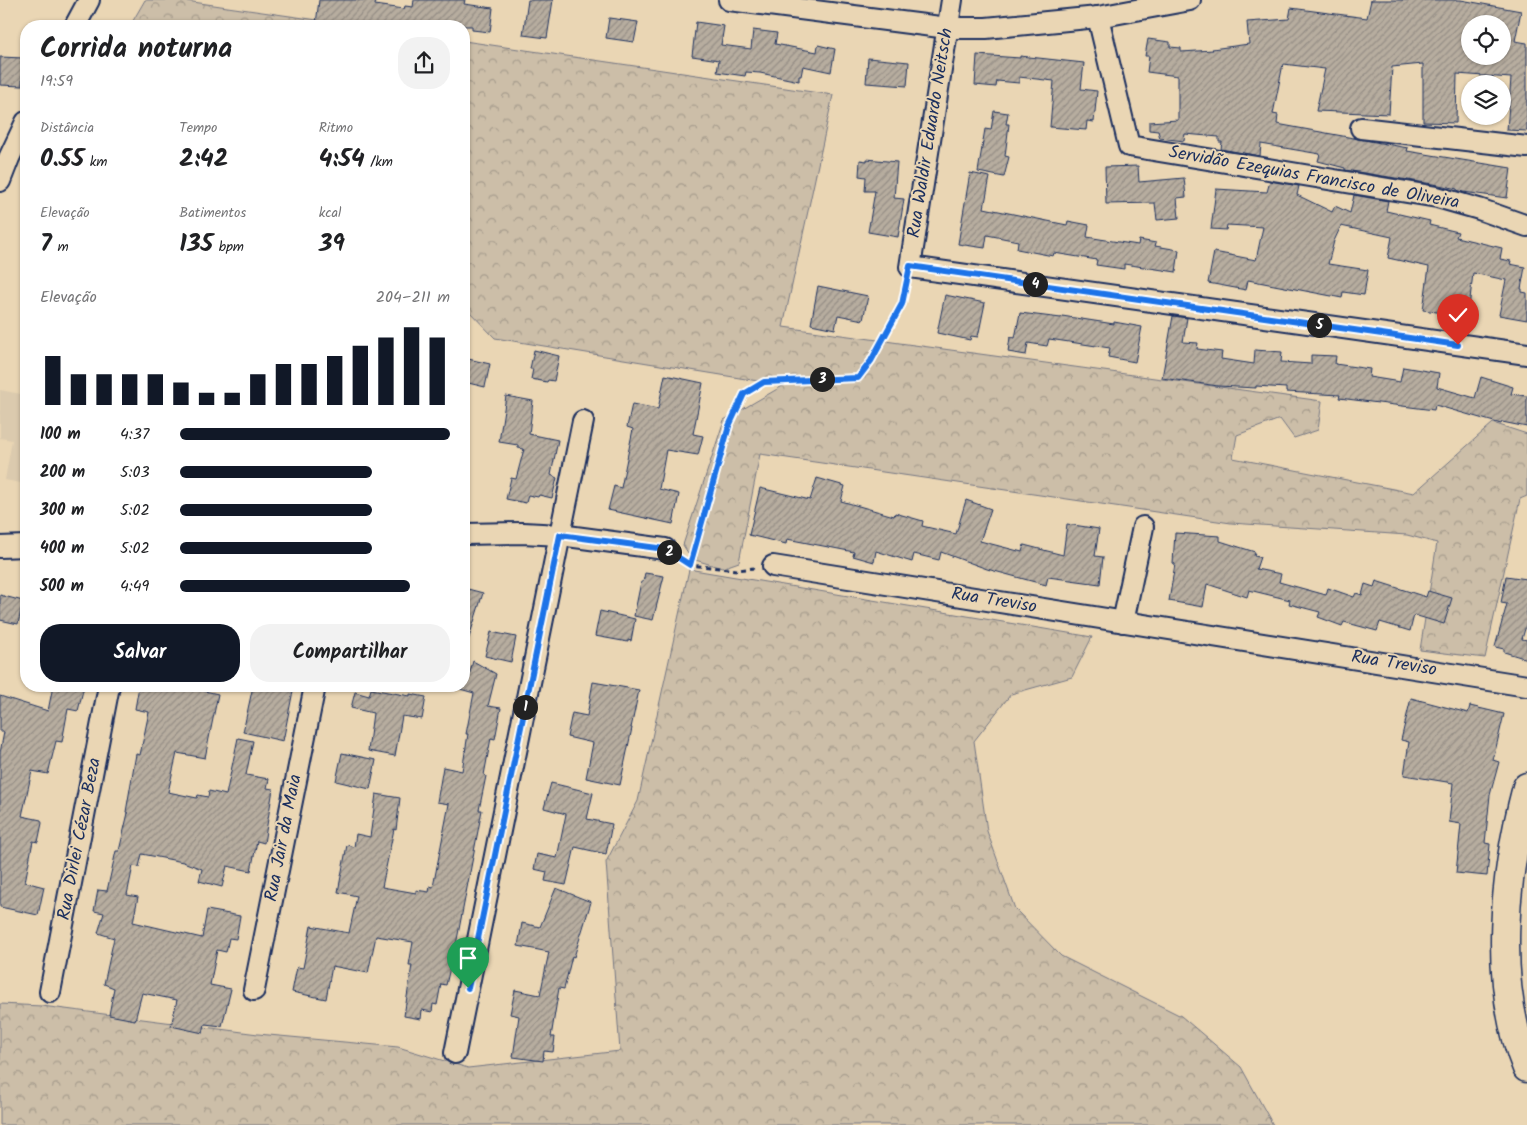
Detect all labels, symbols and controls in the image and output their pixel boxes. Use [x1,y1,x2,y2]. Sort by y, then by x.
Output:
map controls [1461,15,1511,125]
button: locate [1461,15,1511,65]
street label: Rua Waldir Eduardo Neitsch [900,26,962,240]
text: Corrida noturna [40,27,232,72]
button: share [398,37,450,89]
text: 19:59 [40,69,73,94]
button: layers [1461,75,1511,125]
text: Distância [40,117,94,139]
text: Tempo [179,117,217,139]
text: Ritmo [319,117,353,139]
street label: Servidão Ezequias Francisco de Oliveira [1166,138,1462,218]
text: 0.55 [40,139,84,179]
text: 2:42 [179,139,228,179]
text: 4:54 [319,139,365,179]
text: km [84,151,107,173]
text: /km [365,151,393,173]
text: Elevação [40,202,90,224]
text: Batimentos [179,202,246,224]
text: kcal [319,202,341,224]
text: 7 [40,224,52,264]
text: 135 [179,224,213,264]
text: 39 [319,224,345,264]
text: m [52,236,69,258]
text: bpm [213,236,244,258]
pin: 4 [1022,272,1048,296]
text: 4 [1032,273,1039,295]
text: Elevação [40,285,97,310]
text: 204–211 m [376,285,450,310]
pin [1437,294,1479,345]
icon: check [1444,301,1472,329]
pin: 5 [1306,312,1332,338]
text: 5 [1316,314,1323,336]
pin: 3 [810,366,834,392]
text: 3 [819,368,826,390]
text: 100 m [40,422,81,447]
text: 4:37 [120,422,149,447]
text: 200 m [40,460,85,485]
text: 5:03 [120,460,150,485]
text: 300 m [40,498,84,523]
text: 5:02 [120,498,150,523]
text: 400 m [40,536,84,561]
text: 5:02 [120,536,150,561]
pin: 2 [656,540,682,564]
text: 2 [665,541,674,563]
text: 500 m [40,574,84,599]
text: 4:49 [120,574,149,599]
street label: Rua Treviso [949,580,1039,622]
button: Salvar [40,624,240,682]
button: Compartilhar [250,624,450,682]
street label: Rua Treviso [1349,643,1439,685]
pin: 1 [512,694,538,720]
text: 1 [523,696,528,718]
street label: Rua Dirlei Cézar Beza [50,755,110,923]
street label: Rua Jair da Maia [257,772,311,904]
pin [447,937,489,988]
icon: arrive [454,944,482,972]

